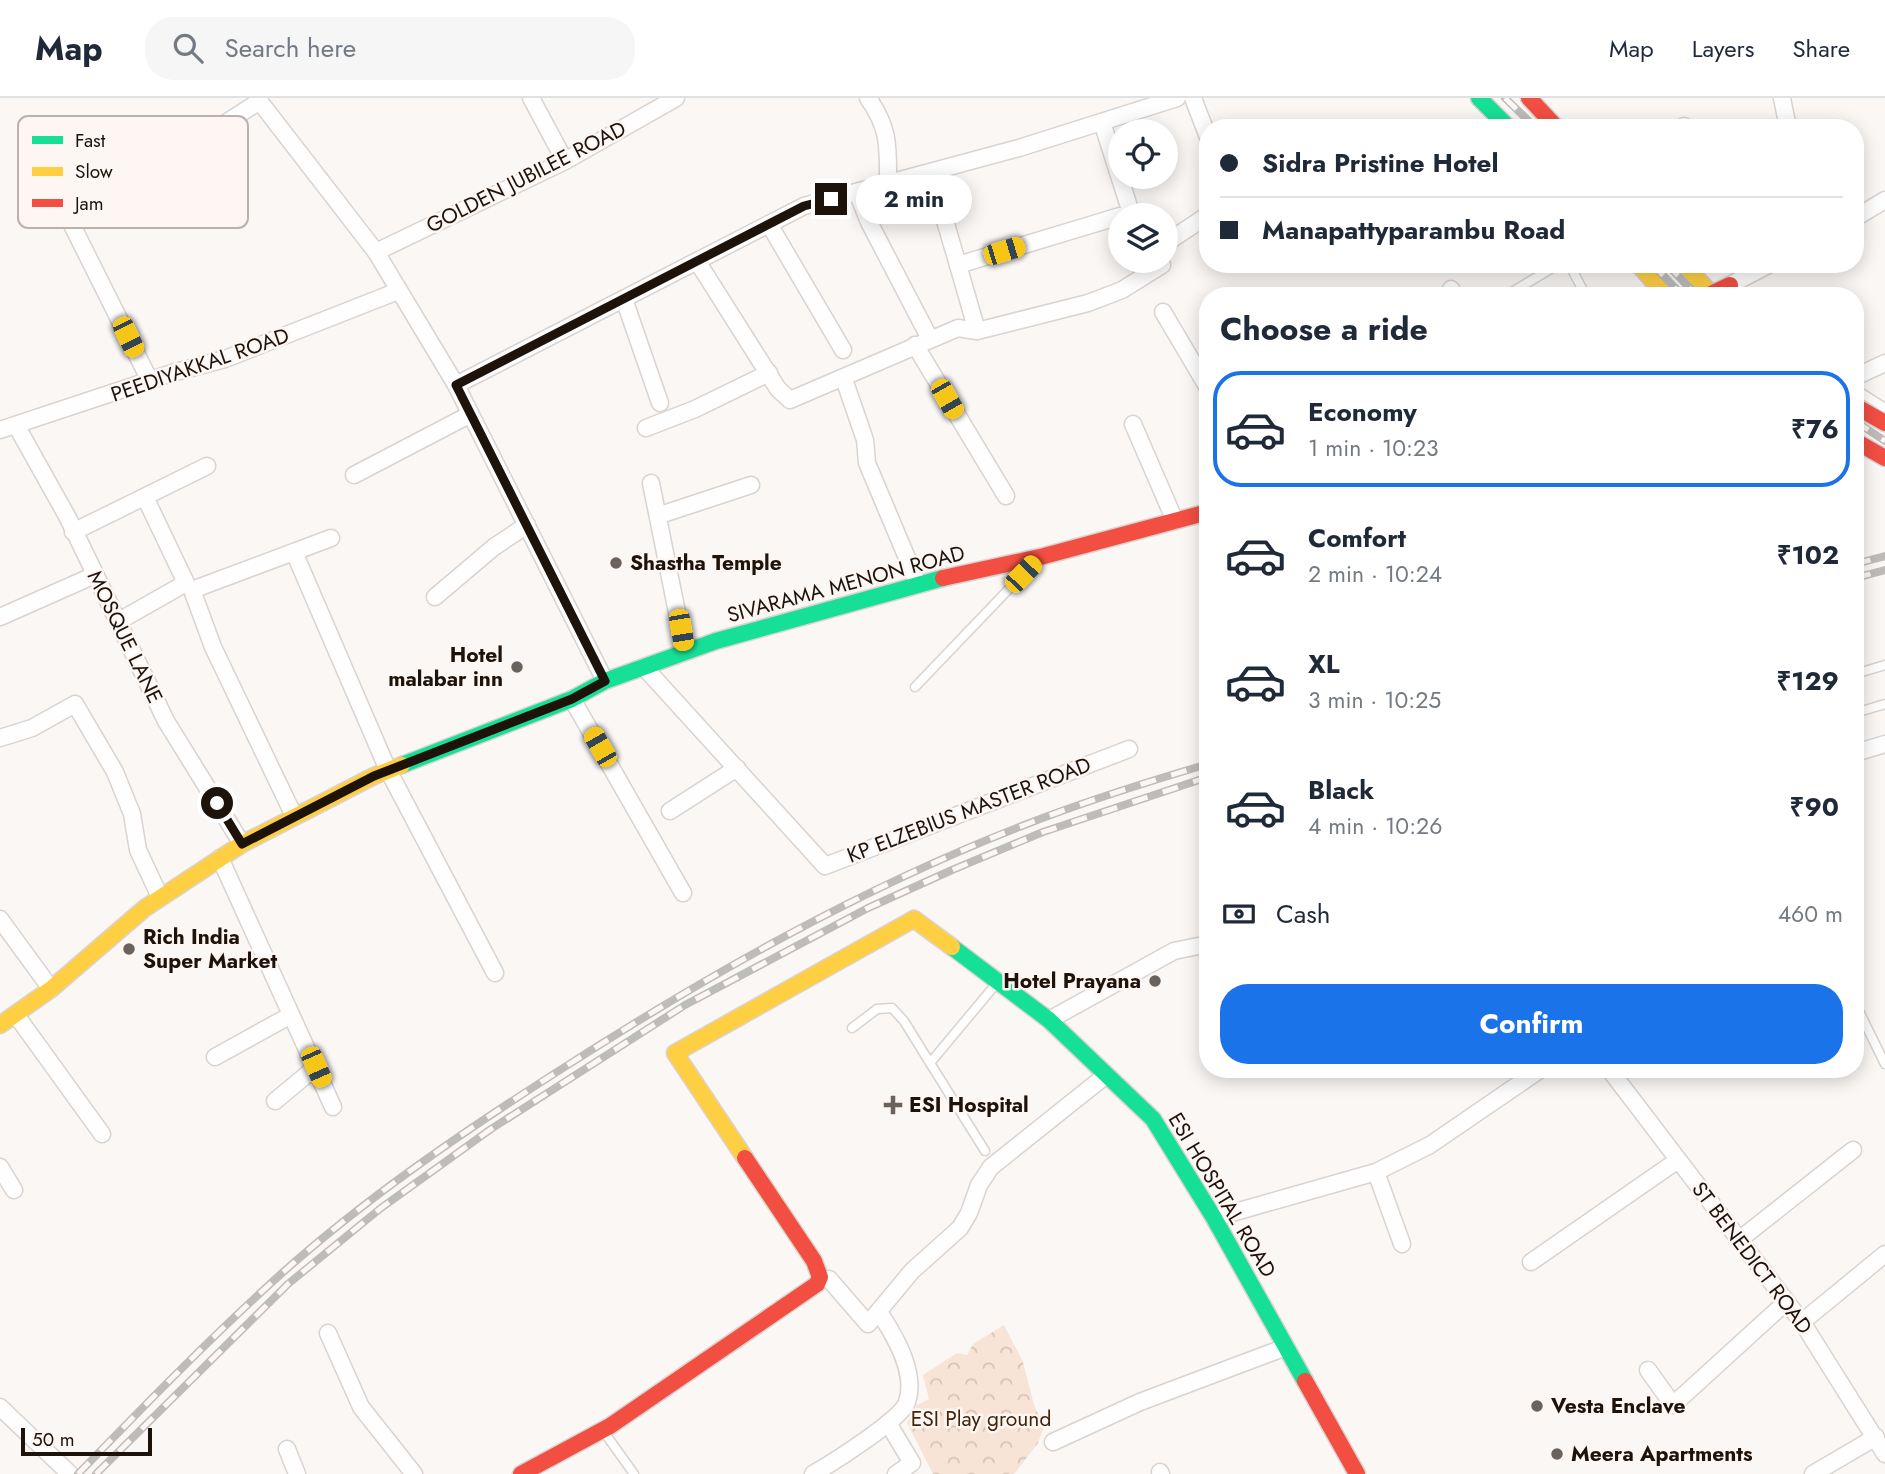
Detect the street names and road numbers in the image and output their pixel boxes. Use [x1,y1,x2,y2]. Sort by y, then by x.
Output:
street label: GOLDEN JUBILEE ROAD [421,114,631,240]
street label: PEEDIYAKKAL ROAD [107,320,293,410]
street label: SIVARAMA MENON ROAD [724,538,968,630]
street label: MOSQUE LANE [80,566,170,708]
street label: KP ELZEBIUS MASTER ROAD [843,750,1095,870]
street label: ESI HOSPITAL ROAD [1161,1107,1283,1283]
street label: ST BENEDICT ROAD [1685,1176,1819,1340]

